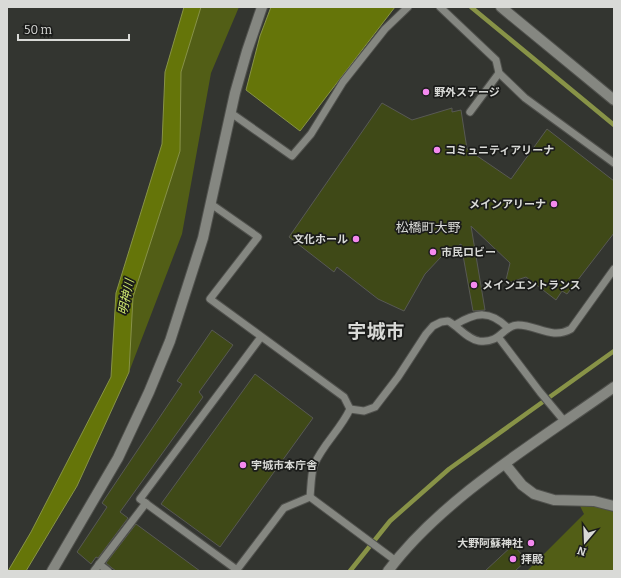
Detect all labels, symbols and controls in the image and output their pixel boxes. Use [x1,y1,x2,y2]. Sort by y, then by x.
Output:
scale bar [18,16,129,42]
text: 50 m [24,23,53,37]
place label: 野外ステージ [434,86,500,99]
marker: 野外ステージ [421,87,431,97]
place label: コミュニティアリーナ [445,144,554,157]
marker: コミュニティアリーナ [432,145,442,155]
place label: メインアリーナ [469,198,546,211]
marker: メインアリーナ [549,199,559,209]
district label: 松橋町大野 [395,220,461,235]
place label: 文化ホール [293,233,348,246]
marker: 文化ホール [351,234,361,244]
place label: 市民ロビー [441,246,496,259]
marker: 市民ロビー [428,247,438,257]
water label: 明神川 [115,276,137,316]
place label: メインエントランス [482,279,581,292]
marker: メインエントランス [469,280,479,290]
district label: 宇城市 [347,320,405,343]
place label: 宇城市本庁舎 [251,459,318,472]
marker: 宇城市本庁舎 [238,460,248,470]
north arrow [565,522,605,562]
place label: 大野阿蘇神社 [457,537,523,550]
marker: 大野阿蘇神社 [526,538,536,548]
text: N [575,543,588,559]
place label: 拝殿 [521,553,543,566]
marker: 拝殿 [508,554,518,564]

